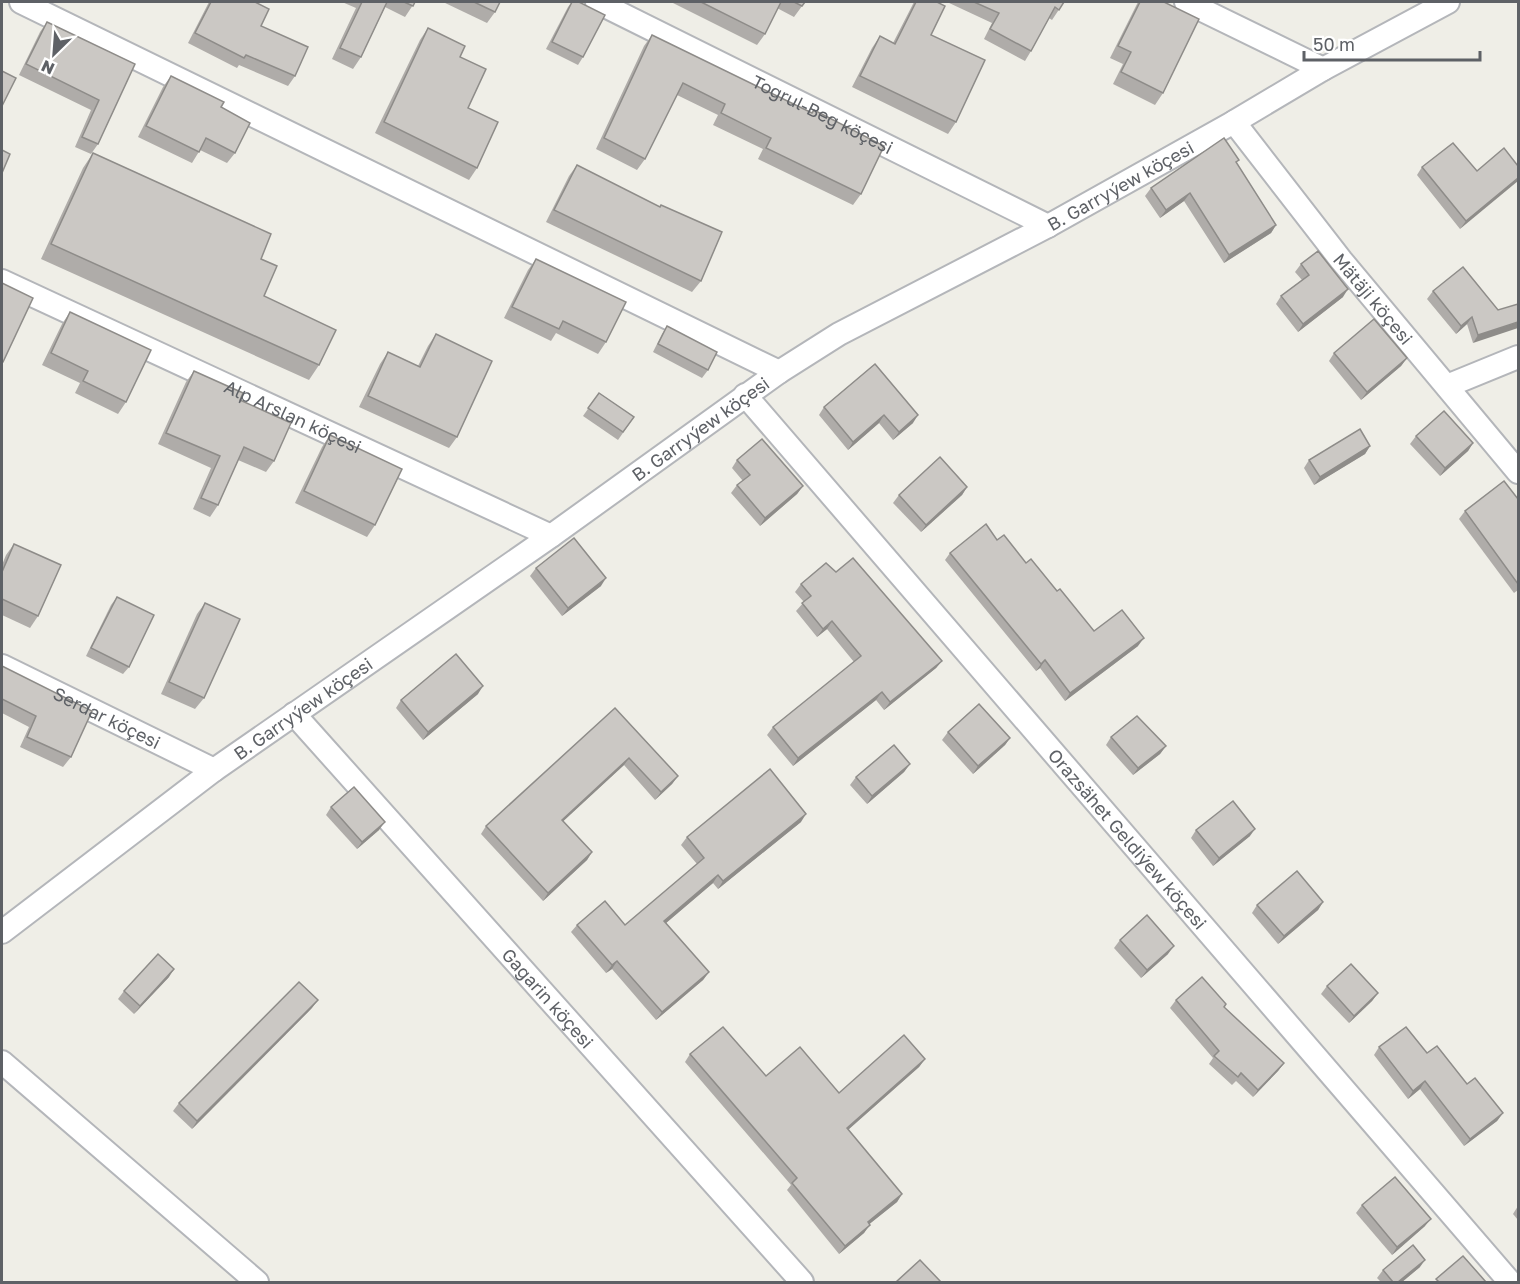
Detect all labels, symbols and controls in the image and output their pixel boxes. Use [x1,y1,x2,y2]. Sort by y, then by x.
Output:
north arrow [24,24,84,84]
scale bar [1304,24,1480,62]
text: 50 m [1313,33,1355,55]
text: N [38,56,57,79]
street label: Togrul-Beg köçesi [749,70,897,158]
street label: B. Garryýew köçesi [1043,136,1197,235]
street label: Mätäji köçesi [1329,249,1418,349]
street label: B. Garryýew köçesi [627,372,773,485]
street label: Alp Arslan köçesi [221,375,365,457]
street label: B. Garryýew köçesi [229,652,377,764]
street label: Serdar köçesi [50,682,164,753]
street label: Orazsähet Geldiýew köçesi [1044,744,1212,934]
street label: Gagarin köçesi [498,943,598,1053]

